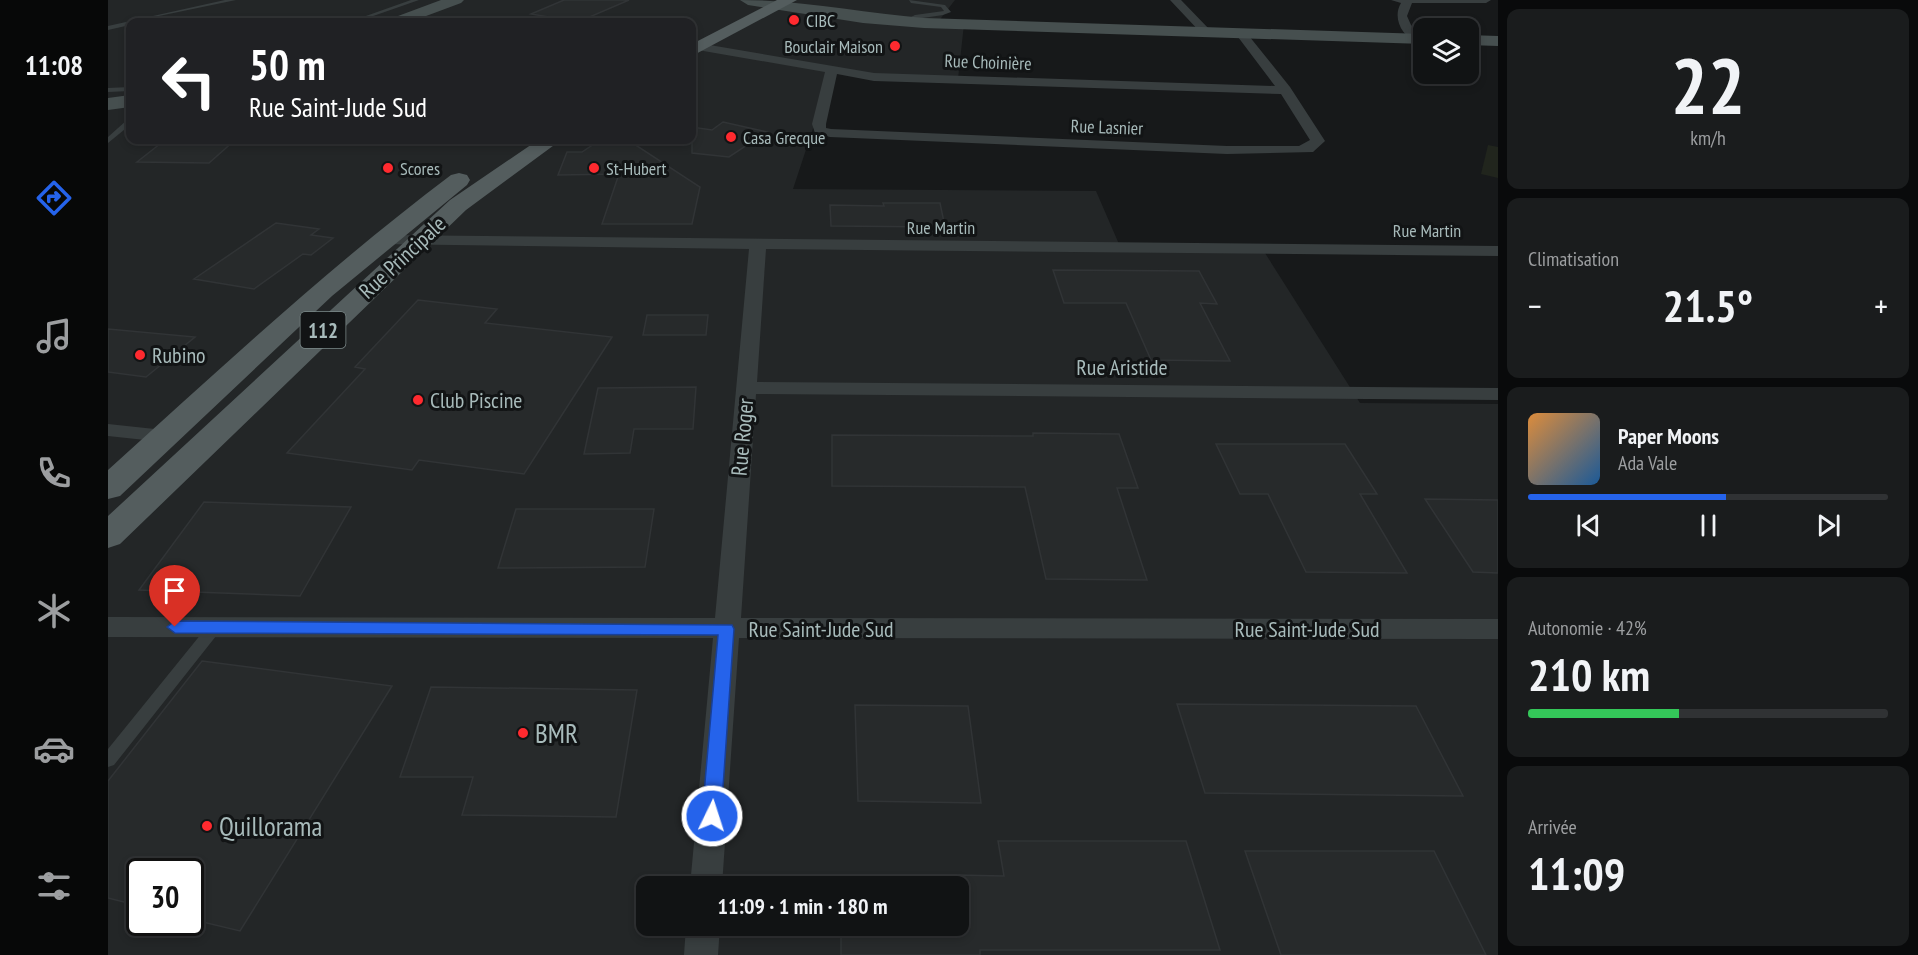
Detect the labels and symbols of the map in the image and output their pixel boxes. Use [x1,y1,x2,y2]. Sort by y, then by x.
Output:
place label: CIBC [806,9,835,32]
marker: CIBC [787,13,801,27]
place label: Bouclair Maison [784,35,883,58]
marker: Bouclair Maison [888,39,902,53]
street label: Rue Choinière [944,49,1032,75]
street label: Rue Lasnier [1070,114,1144,140]
place label: Casa Grecque [743,126,826,149]
marker: Casa Grecque [724,130,738,144]
place label: Scores [400,157,440,180]
place label: St-Hubert [606,157,667,180]
marker: Scores [381,161,395,175]
marker: St-Hubert [587,161,601,175]
street label: Rue Principale [353,210,451,304]
street label: Rue Martin [907,216,975,239]
street label: Rue Martin [1393,219,1461,242]
road number: 112 [300,312,346,348]
place label: Rubino [152,341,206,369]
marker: Rubino [133,348,147,362]
street label: Rue Aristide [1076,353,1168,381]
place label: Club Piscine [430,386,522,414]
marker: Club Piscine [411,393,425,407]
street label: Rue Roger [725,397,759,477]
pin [149,565,200,627]
street label: Rue Saint-Jude Sud [748,615,894,643]
street label: Rue Saint-Jude Sud [1234,615,1380,643]
place label: BMR [535,716,578,750]
marker: BMR [516,726,530,740]
position arrow [680,784,744,848]
place label: Quillorama [219,809,322,843]
marker: Quillorama [200,819,214,833]
speed limit sign: 30 [126,858,204,936]

